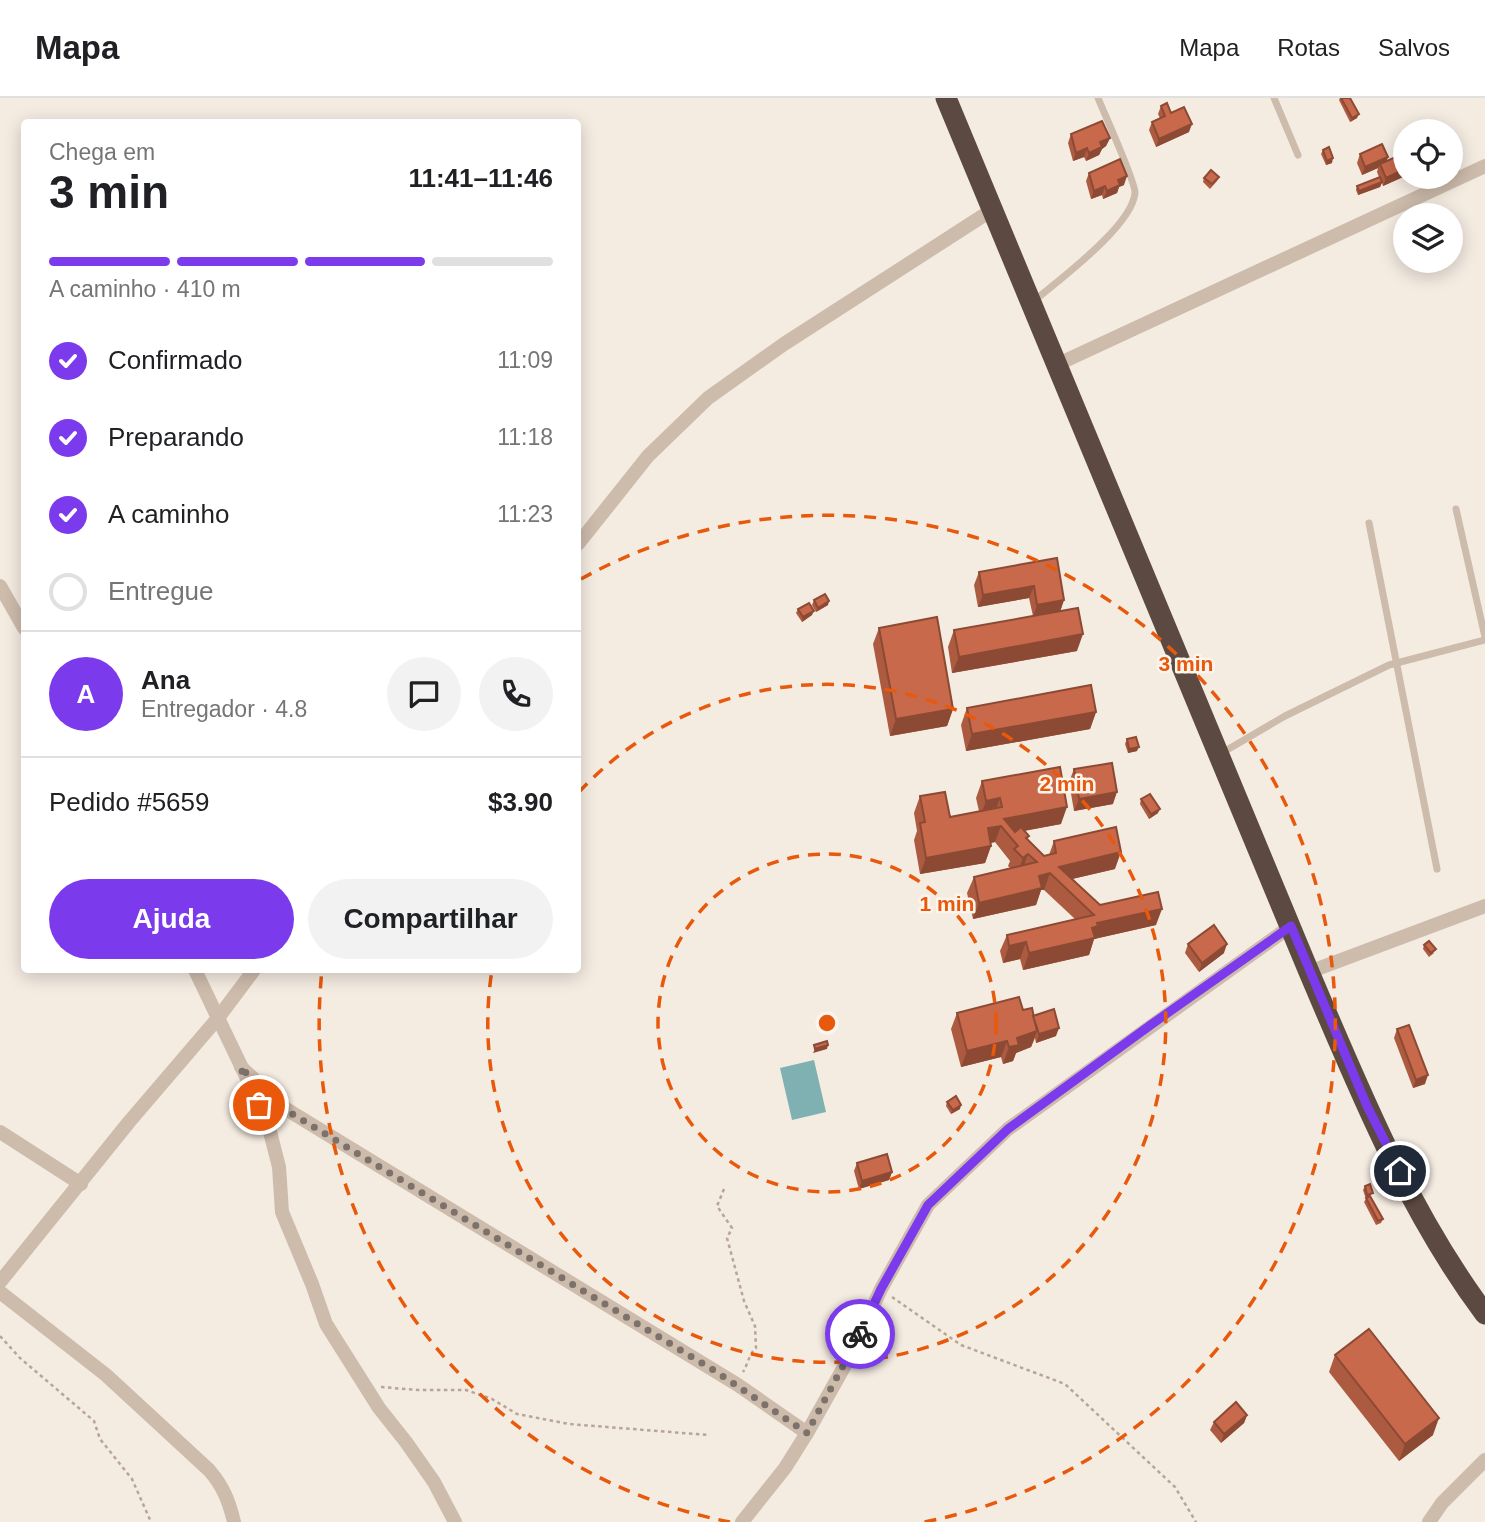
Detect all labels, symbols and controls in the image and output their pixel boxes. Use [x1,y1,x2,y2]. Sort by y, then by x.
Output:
text: Mapa [35,29,119,66]
text: Mapa [1179,34,1239,61]
text: Rotas [1277,34,1340,61]
text: Salvos [1378,34,1450,61]
map controls [1393,119,1463,273]
button: locate [1393,119,1463,189]
text: Chega em [49,139,155,165]
text: 11:41–11:46 [408,163,553,193]
text: 3 min [49,166,169,218]
button: layers [1393,203,1463,273]
text: A caminho · 410 m [49,276,241,302]
icon: check [49,342,87,380]
text: Confirmado [108,345,242,375]
text: 11:09 [497,347,553,373]
icon: check [49,419,87,457]
text: Preparando [108,422,244,452]
text: 11:18 [497,424,553,450]
icon: check [49,496,87,534]
text: A caminho [108,499,229,529]
text: 11:23 [497,501,553,527]
text: Entregue [108,576,214,606]
text: 3 min [1159,652,1213,675]
button: chat [387,657,461,731]
button: phone [479,657,553,731]
text: Ana [141,665,190,695]
text: A [77,679,95,709]
text: Entregador · 4.8 [141,696,307,722]
text: 2 min [1040,772,1094,795]
text: Pedido #5659 [49,787,209,817]
text: $3.90 [488,787,553,817]
button: Ajuda [49,879,294,959]
button: Compartilhar [308,879,553,959]
text: 1 min [920,892,974,915]
centre of rings [815,1011,839,1035]
pin [229,1075,289,1135]
icon: bag [240,1086,278,1124]
pin [1370,1141,1430,1201]
icon: home [1381,1152,1419,1190]
courier [825,1299,895,1369]
icon: bike [841,1315,879,1353]

